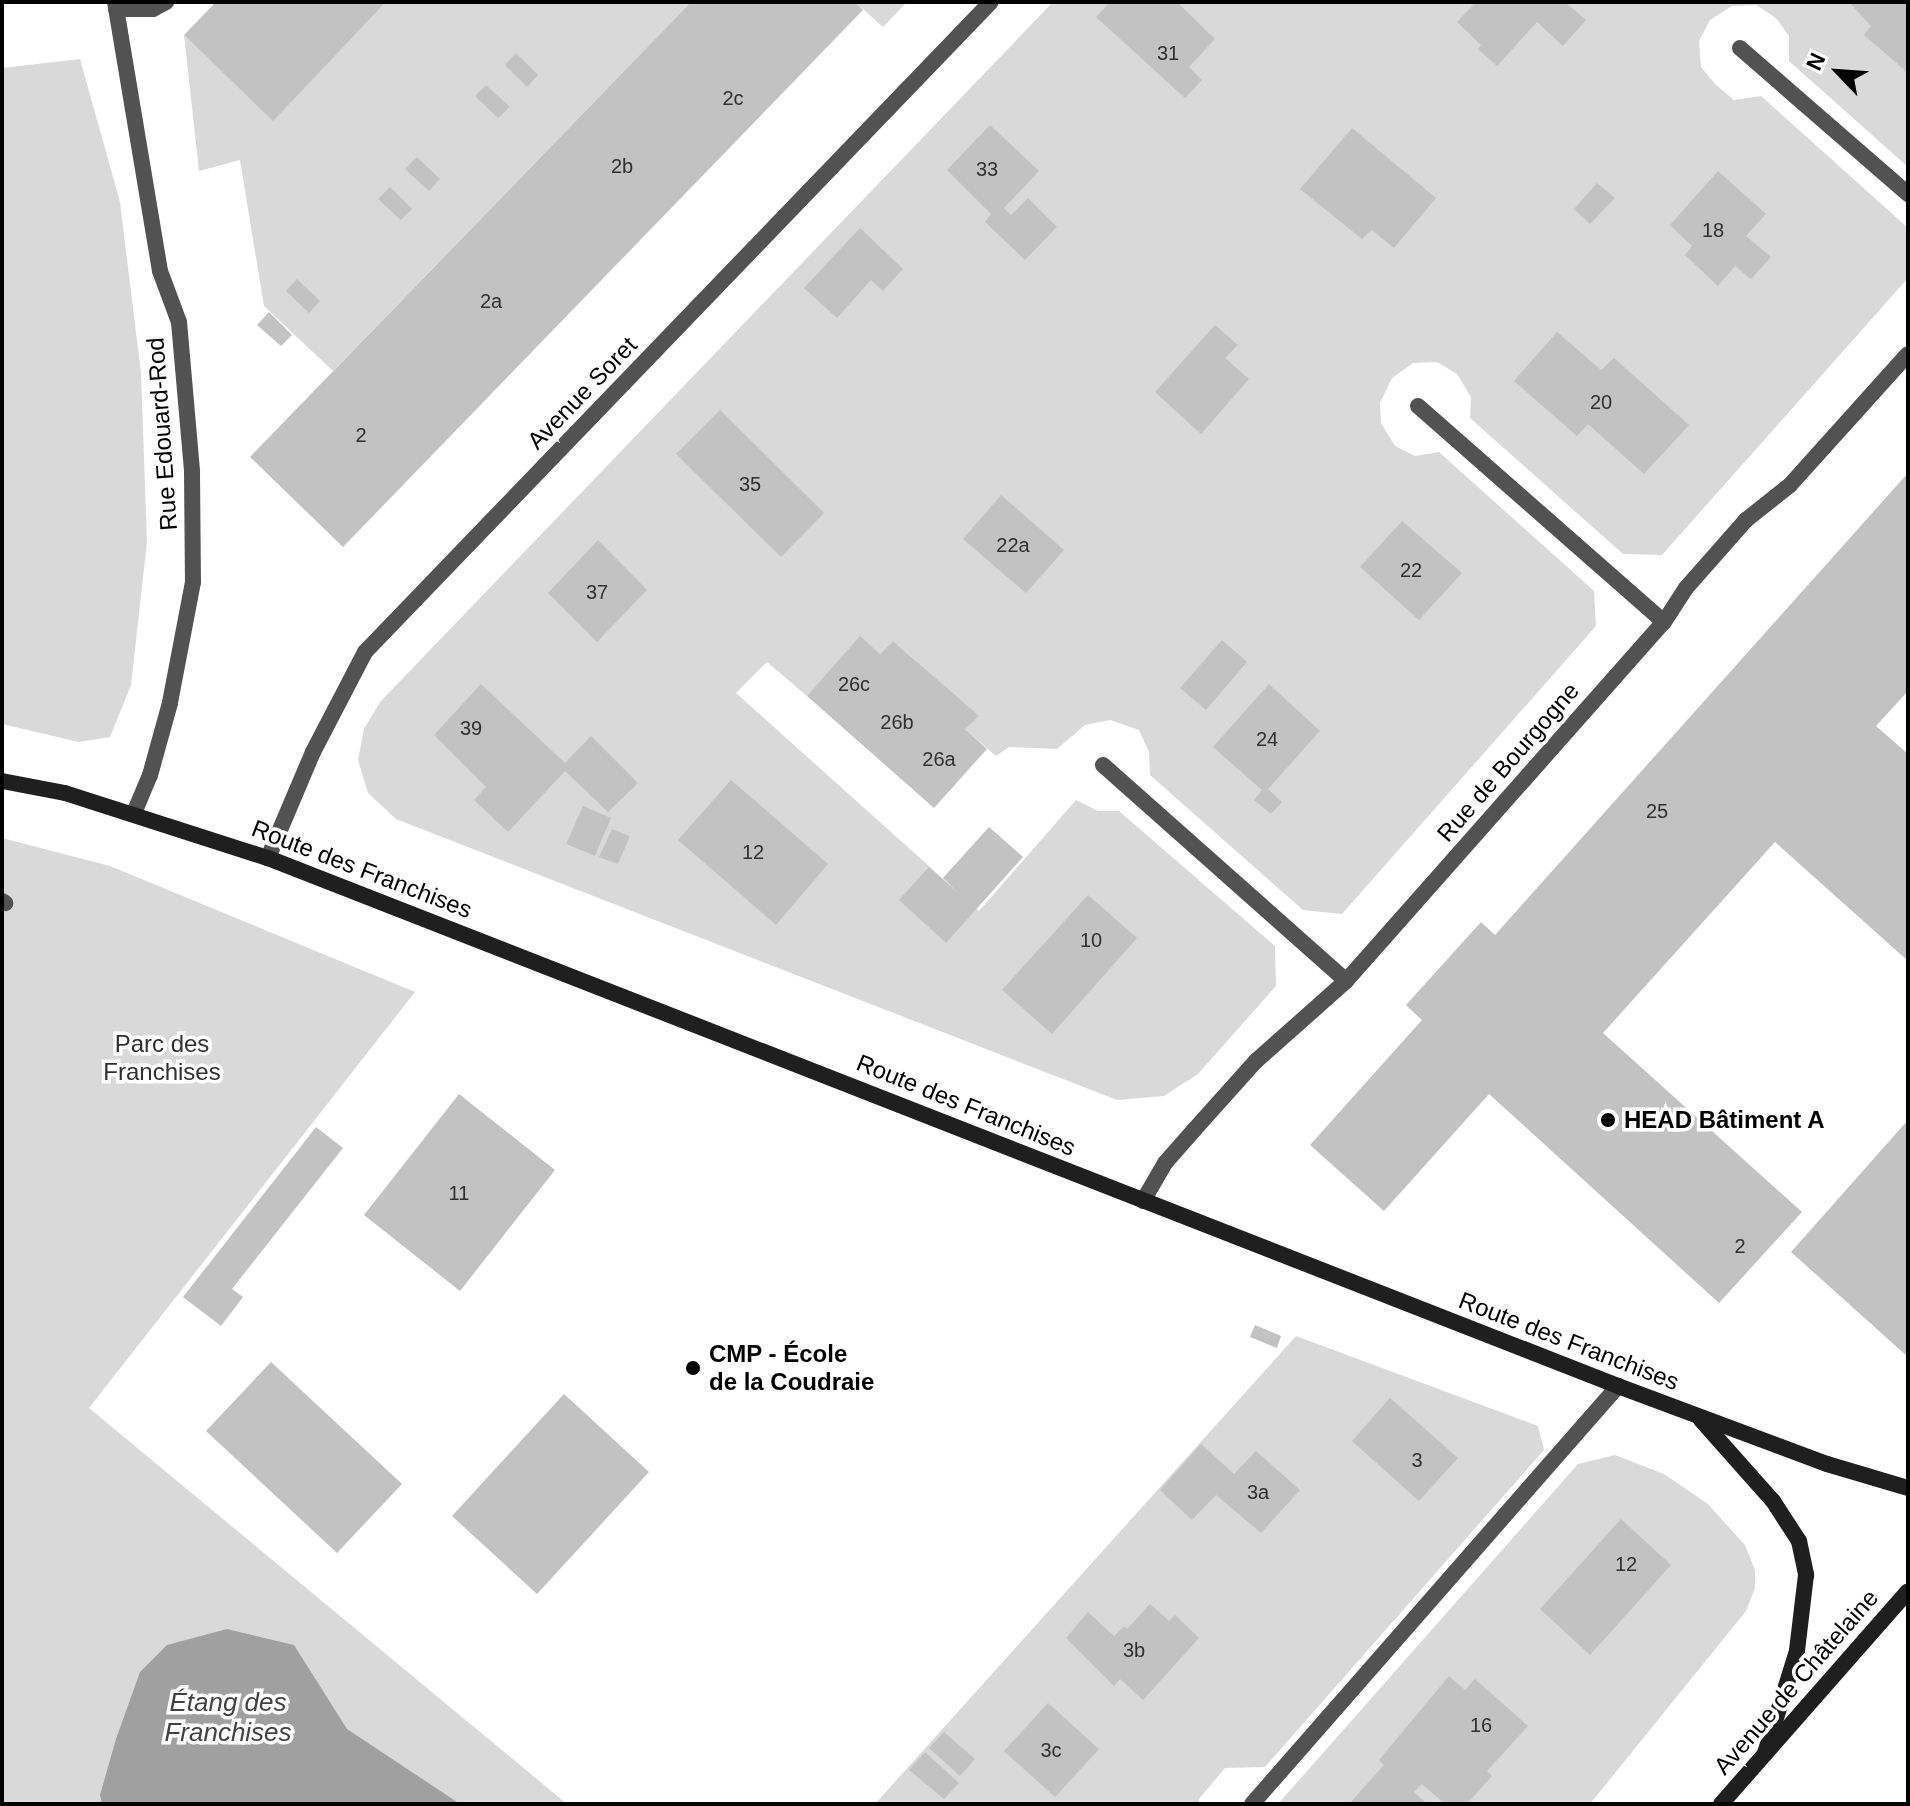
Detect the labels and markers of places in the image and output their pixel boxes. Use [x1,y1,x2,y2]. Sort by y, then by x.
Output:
place label: HEAD Bâtiment A [1624,1106,1825,1134]
marker: HEAD Bâtiment A [1599,1111,1617,1129]
place label: CMP - École de la Coudraie [709,1340,874,1396]
marker: CMP - École de la Coudraie [684,1359,702,1377]

